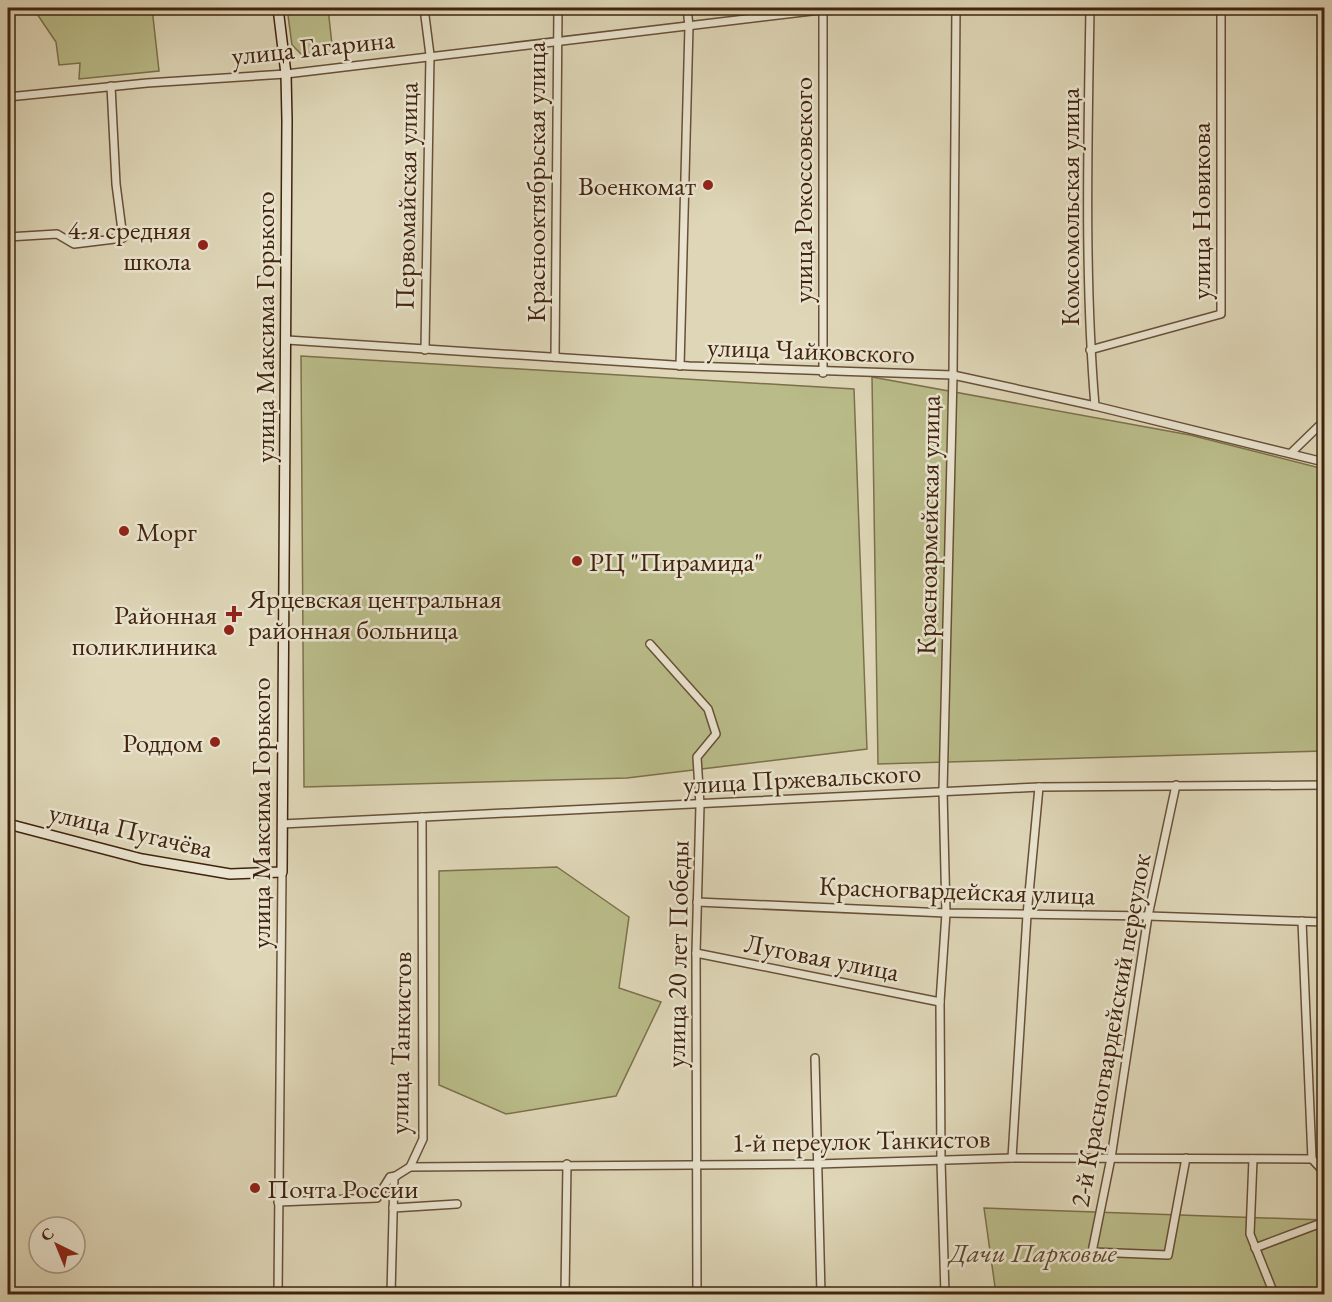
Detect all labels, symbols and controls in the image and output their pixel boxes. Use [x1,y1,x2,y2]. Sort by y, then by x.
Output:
street label: улица Гагарина [230,21,396,73]
street label: Краснооктябрьская улица [518,41,553,322]
street label: улица Рокоссовского [785,77,820,303]
street label: Первомайская улица [387,82,425,310]
street label: Комсомольская улица [1052,87,1087,326]
street label: улица Новикова [1183,122,1218,300]
place label: Военкомат [578,168,696,203]
marker: Военкомат [701,178,715,192]
street label: улица Максима Горького [247,191,282,463]
place label: 4-я средняя школа [68,212,191,278]
marker: 4-я средняя школа [196,238,210,252]
street label: улица Чайковского [706,329,916,371]
street label: Красноармейская улица [908,394,948,655]
place label: Морг [136,514,197,549]
marker: Морг [117,524,131,538]
place label: РЦ "Пирамида" [589,544,763,579]
marker: РЦ "Пирамида" [570,554,584,568]
place label: Ярцевская центральная районная больница [247,581,502,647]
place label: Районная поликлиника [72,597,217,663]
marker: Ярцевская центральная районная больница [225,605,243,623]
marker: Районная поликлиника [222,623,236,637]
street label: улица Максима Горького [243,677,278,949]
place label: Роддом [122,725,203,760]
marker: Роддом [208,735,222,749]
street label: улица Пржевальского [682,754,922,802]
street label: улица Пугачёва [46,794,217,866]
street label: улица 20 лет Победы [658,840,696,1068]
street label: 2-й Красногвардейский переулок [1062,850,1158,1210]
street label: Красногвардейская улица [818,868,1096,912]
street label: Луговая улица [742,925,902,989]
street label: улица Танкистов [381,951,419,1135]
street label: 1-й переулок Танкистов [731,1120,991,1160]
place label: Почта России [267,1171,419,1206]
marker: Почта России [248,1181,262,1195]
north arrow [27,1215,87,1275]
text: С [36,1223,58,1246]
park label: Дачи Парковые [947,1235,1118,1270]

